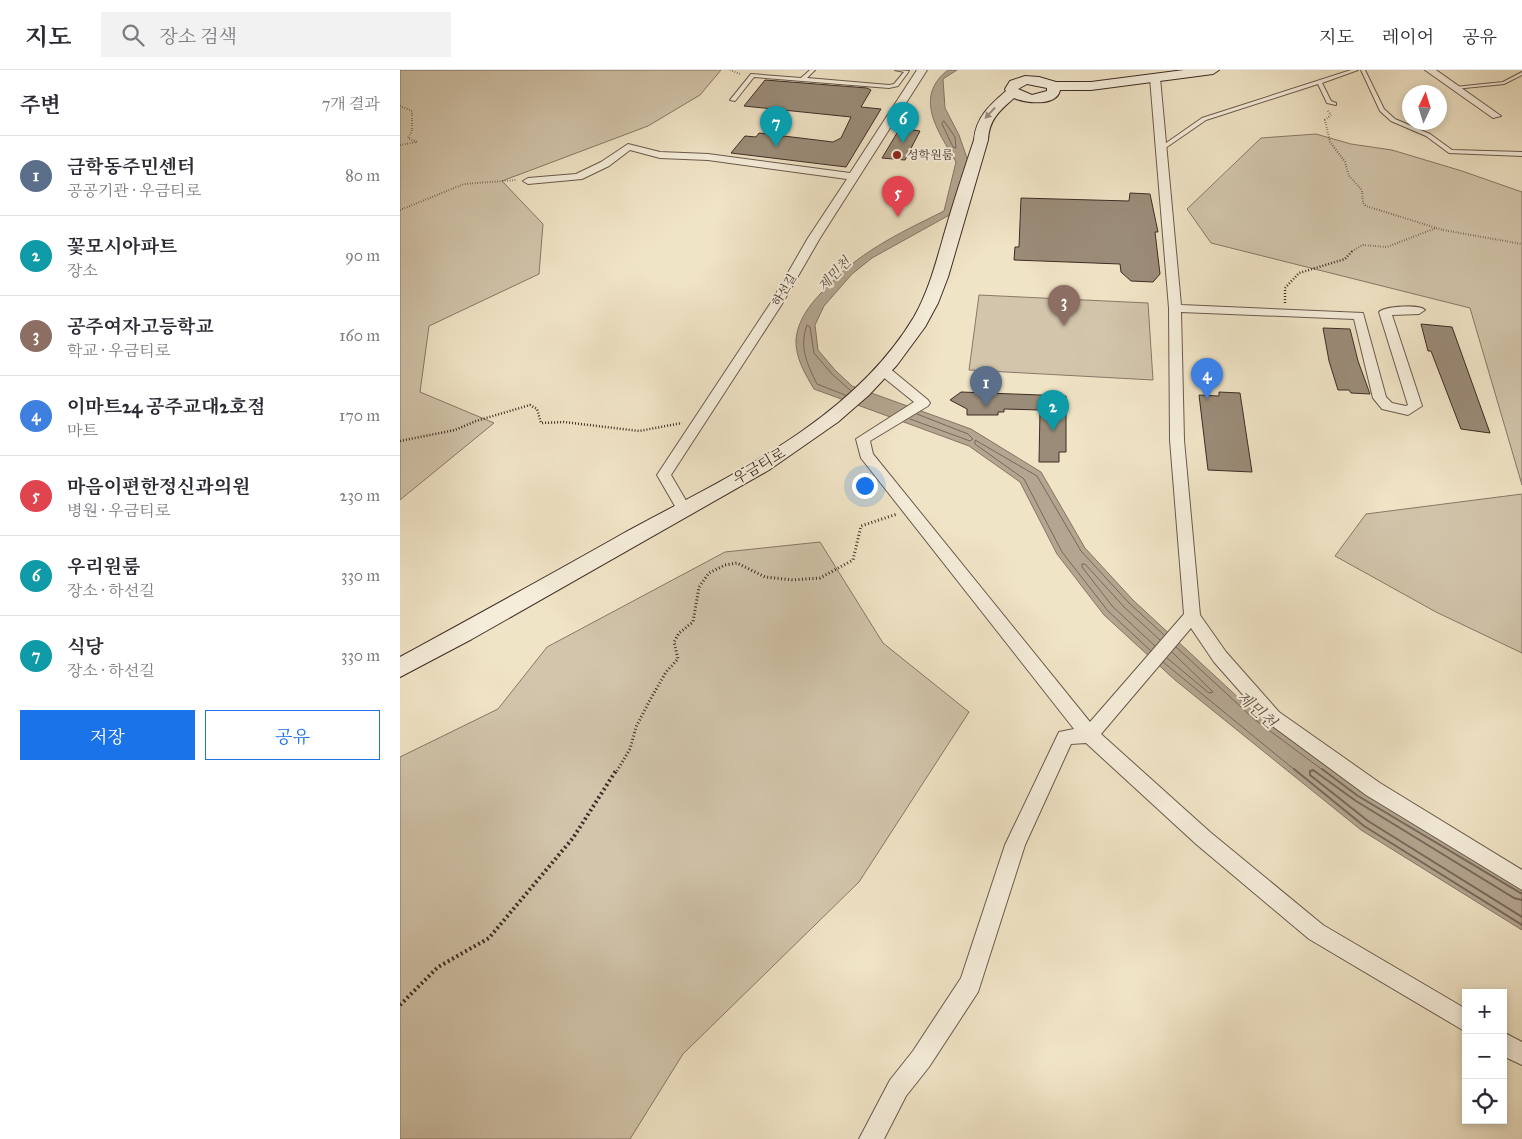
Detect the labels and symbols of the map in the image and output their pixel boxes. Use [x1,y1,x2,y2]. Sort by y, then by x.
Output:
north arrow [1402,85,1447,130]
pin: 6 [887,102,919,143]
pin: 7 [760,106,792,147]
one-way arrow [984,106,996,118]
place label: 성학원룸 [907,148,954,162]
marker: 성학원룸 [891,149,903,161]
pin: 5 [882,176,914,217]
water label: 제민천 [814,253,855,295]
street label: 하선길 [769,271,799,309]
pin: 3 [1048,285,1080,326]
pin: 4 [1191,358,1223,399]
pin: 1 [970,366,1002,407]
pin: 2 [1037,390,1069,431]
street label: 우금티로 [729,443,789,488]
your location [852,473,878,499]
water label: 제민천 [1233,687,1281,733]

